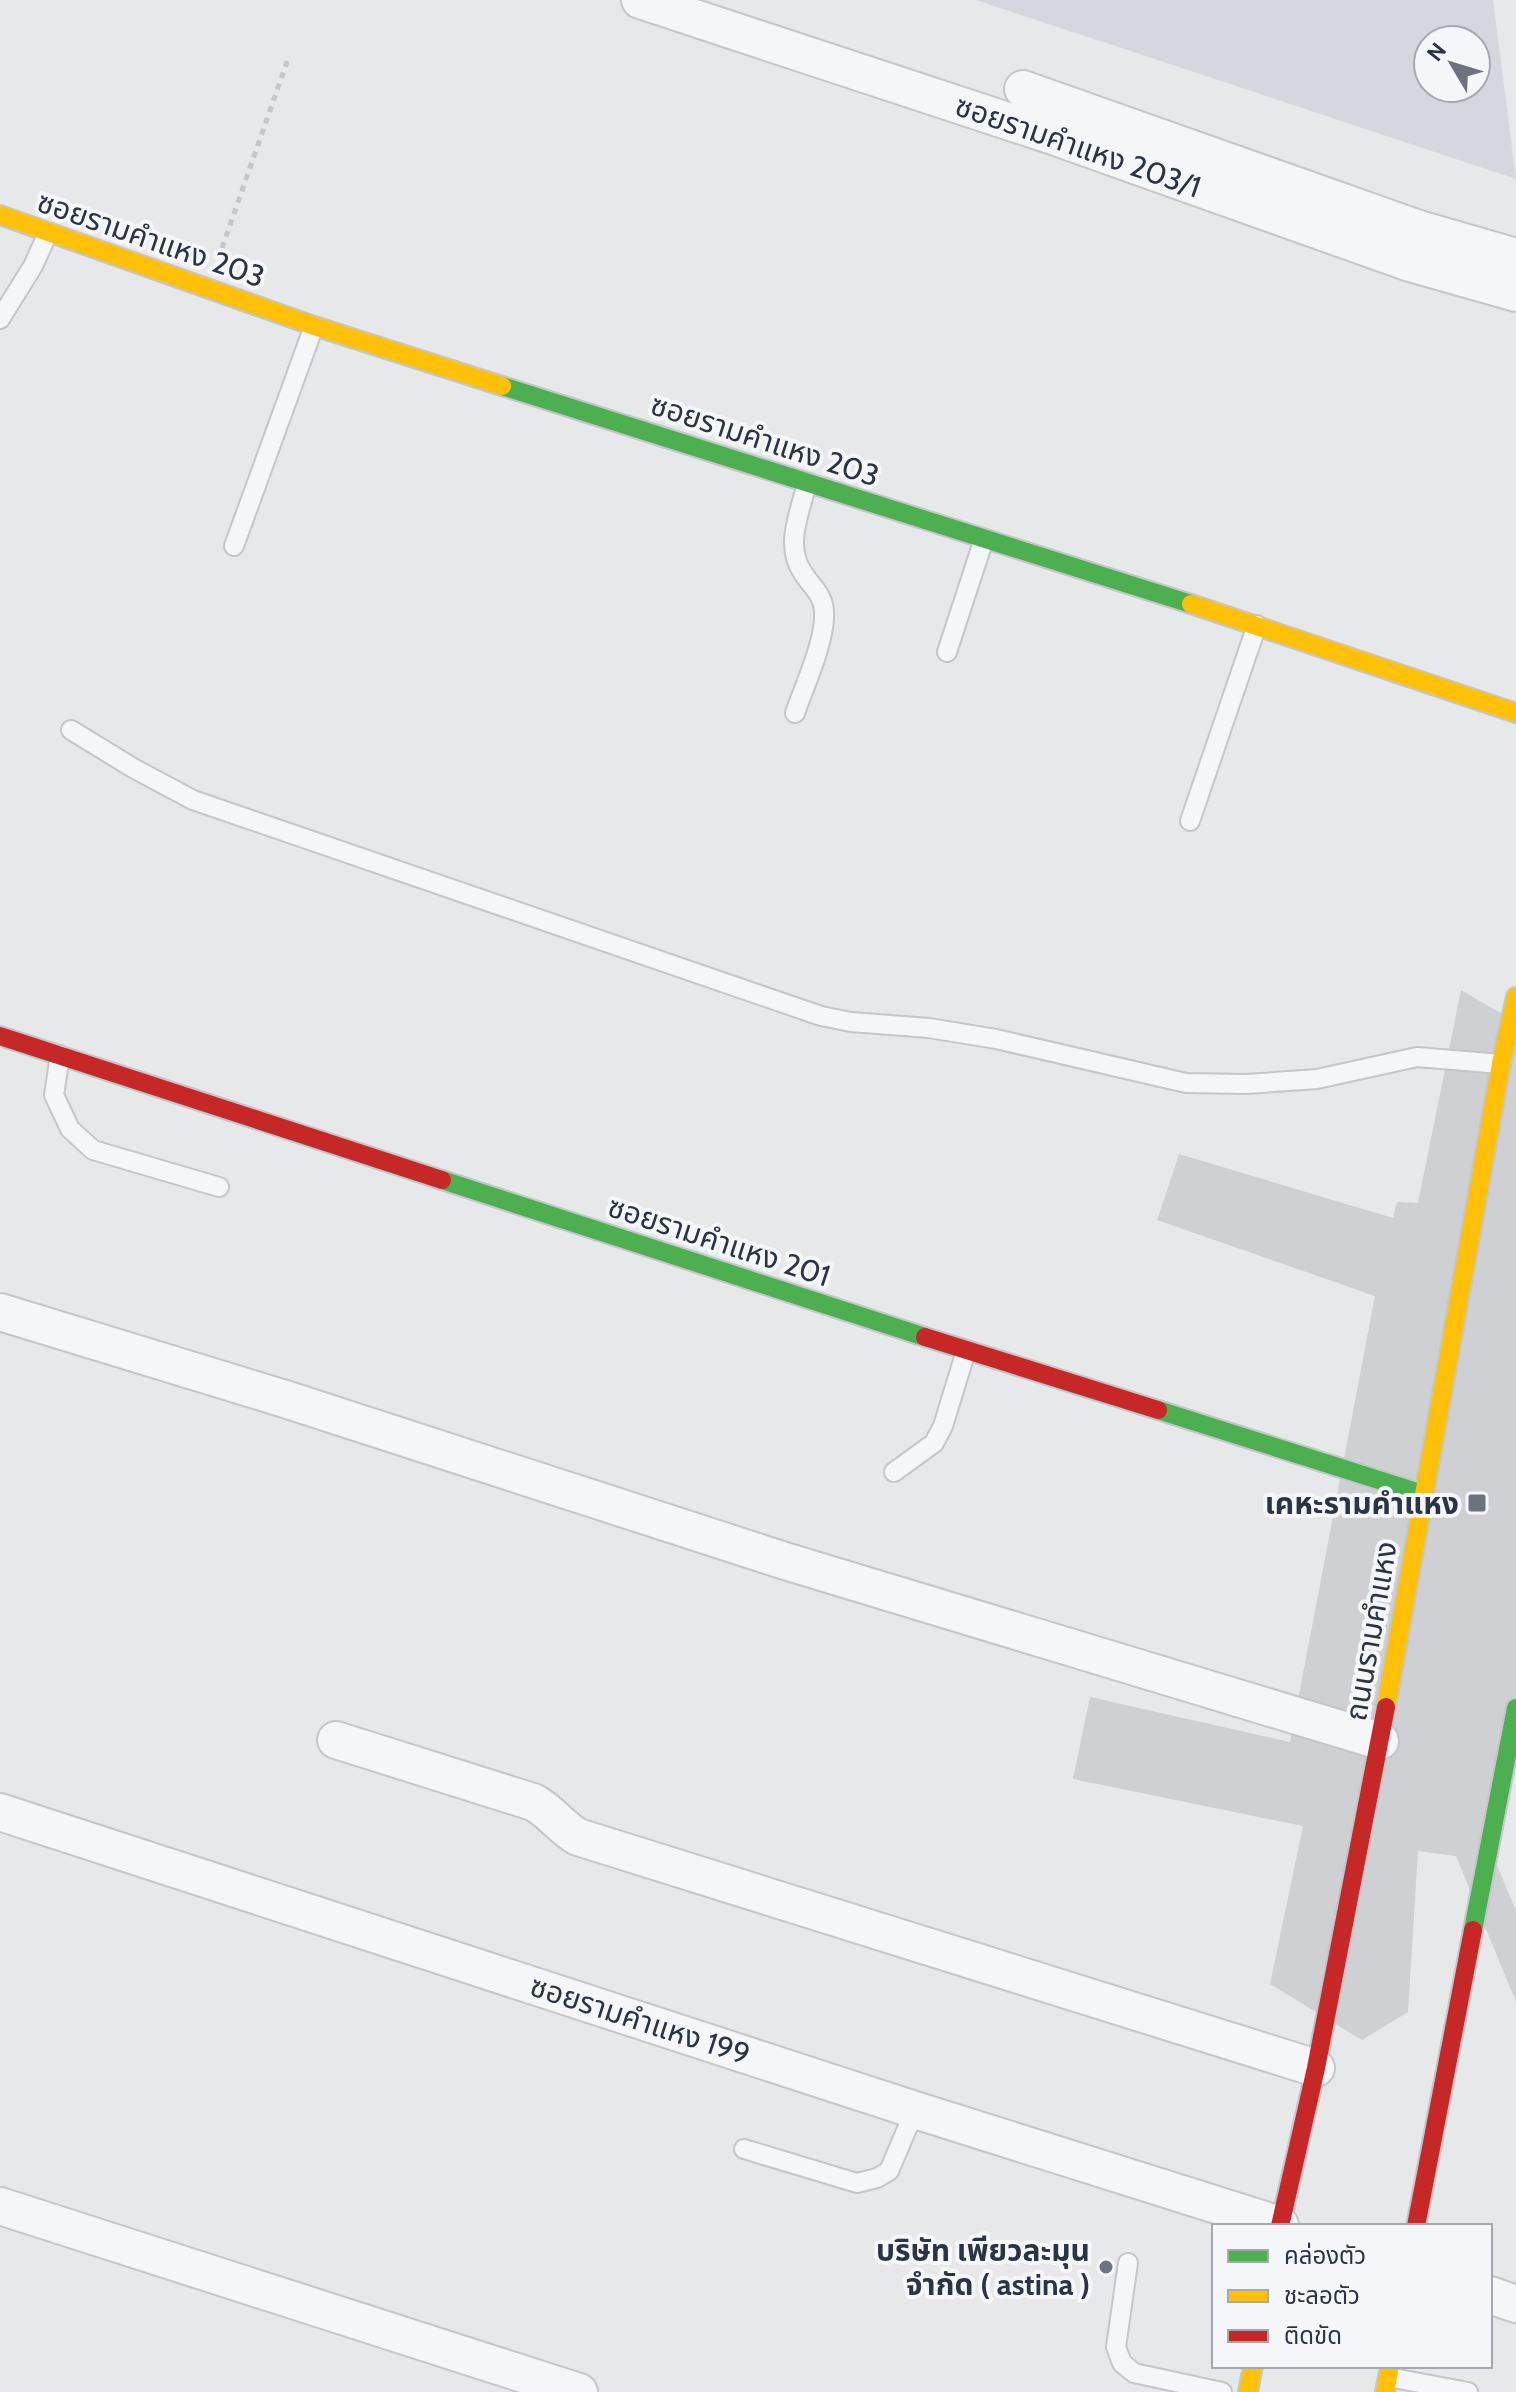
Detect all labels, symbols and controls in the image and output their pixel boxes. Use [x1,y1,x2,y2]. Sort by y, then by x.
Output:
north arrow [1412,24,1492,104]
text: N [1421,38,1452,66]
street label: ซอยรามคำแหง 203/1 [950,87,1206,205]
street label: ซอยรามคำแหง 203 [32,183,270,295]
street label: ซอยรามคำแหง 203 [646,386,884,494]
street label: ซอยรามคำแหง 201 [603,1188,835,1294]
place label: เคหะรามคำแหง [1265,1485,1459,1522]
marker: เคหะรามคำแหง [1466,1492,1488,1514]
street label: ถนนรามคำแหง [1337,1538,1405,1724]
street label: ซอยรามคำแหง 199 [525,1967,755,2073]
legend [1212,2224,1492,2368]
place label: บริษัท เพียวละมุน จำกัด ( astina ) [876,2232,1090,2303]
text: คล่องตัว [1284,2241,1366,2270]
marker: บริษัท เพียวละมุน จำกัด ( astina ) [1097,2258,1115,2276]
text: ชะลอตัว [1284,2281,1360,2310]
text: ติดขัด [1284,2321,1342,2350]

